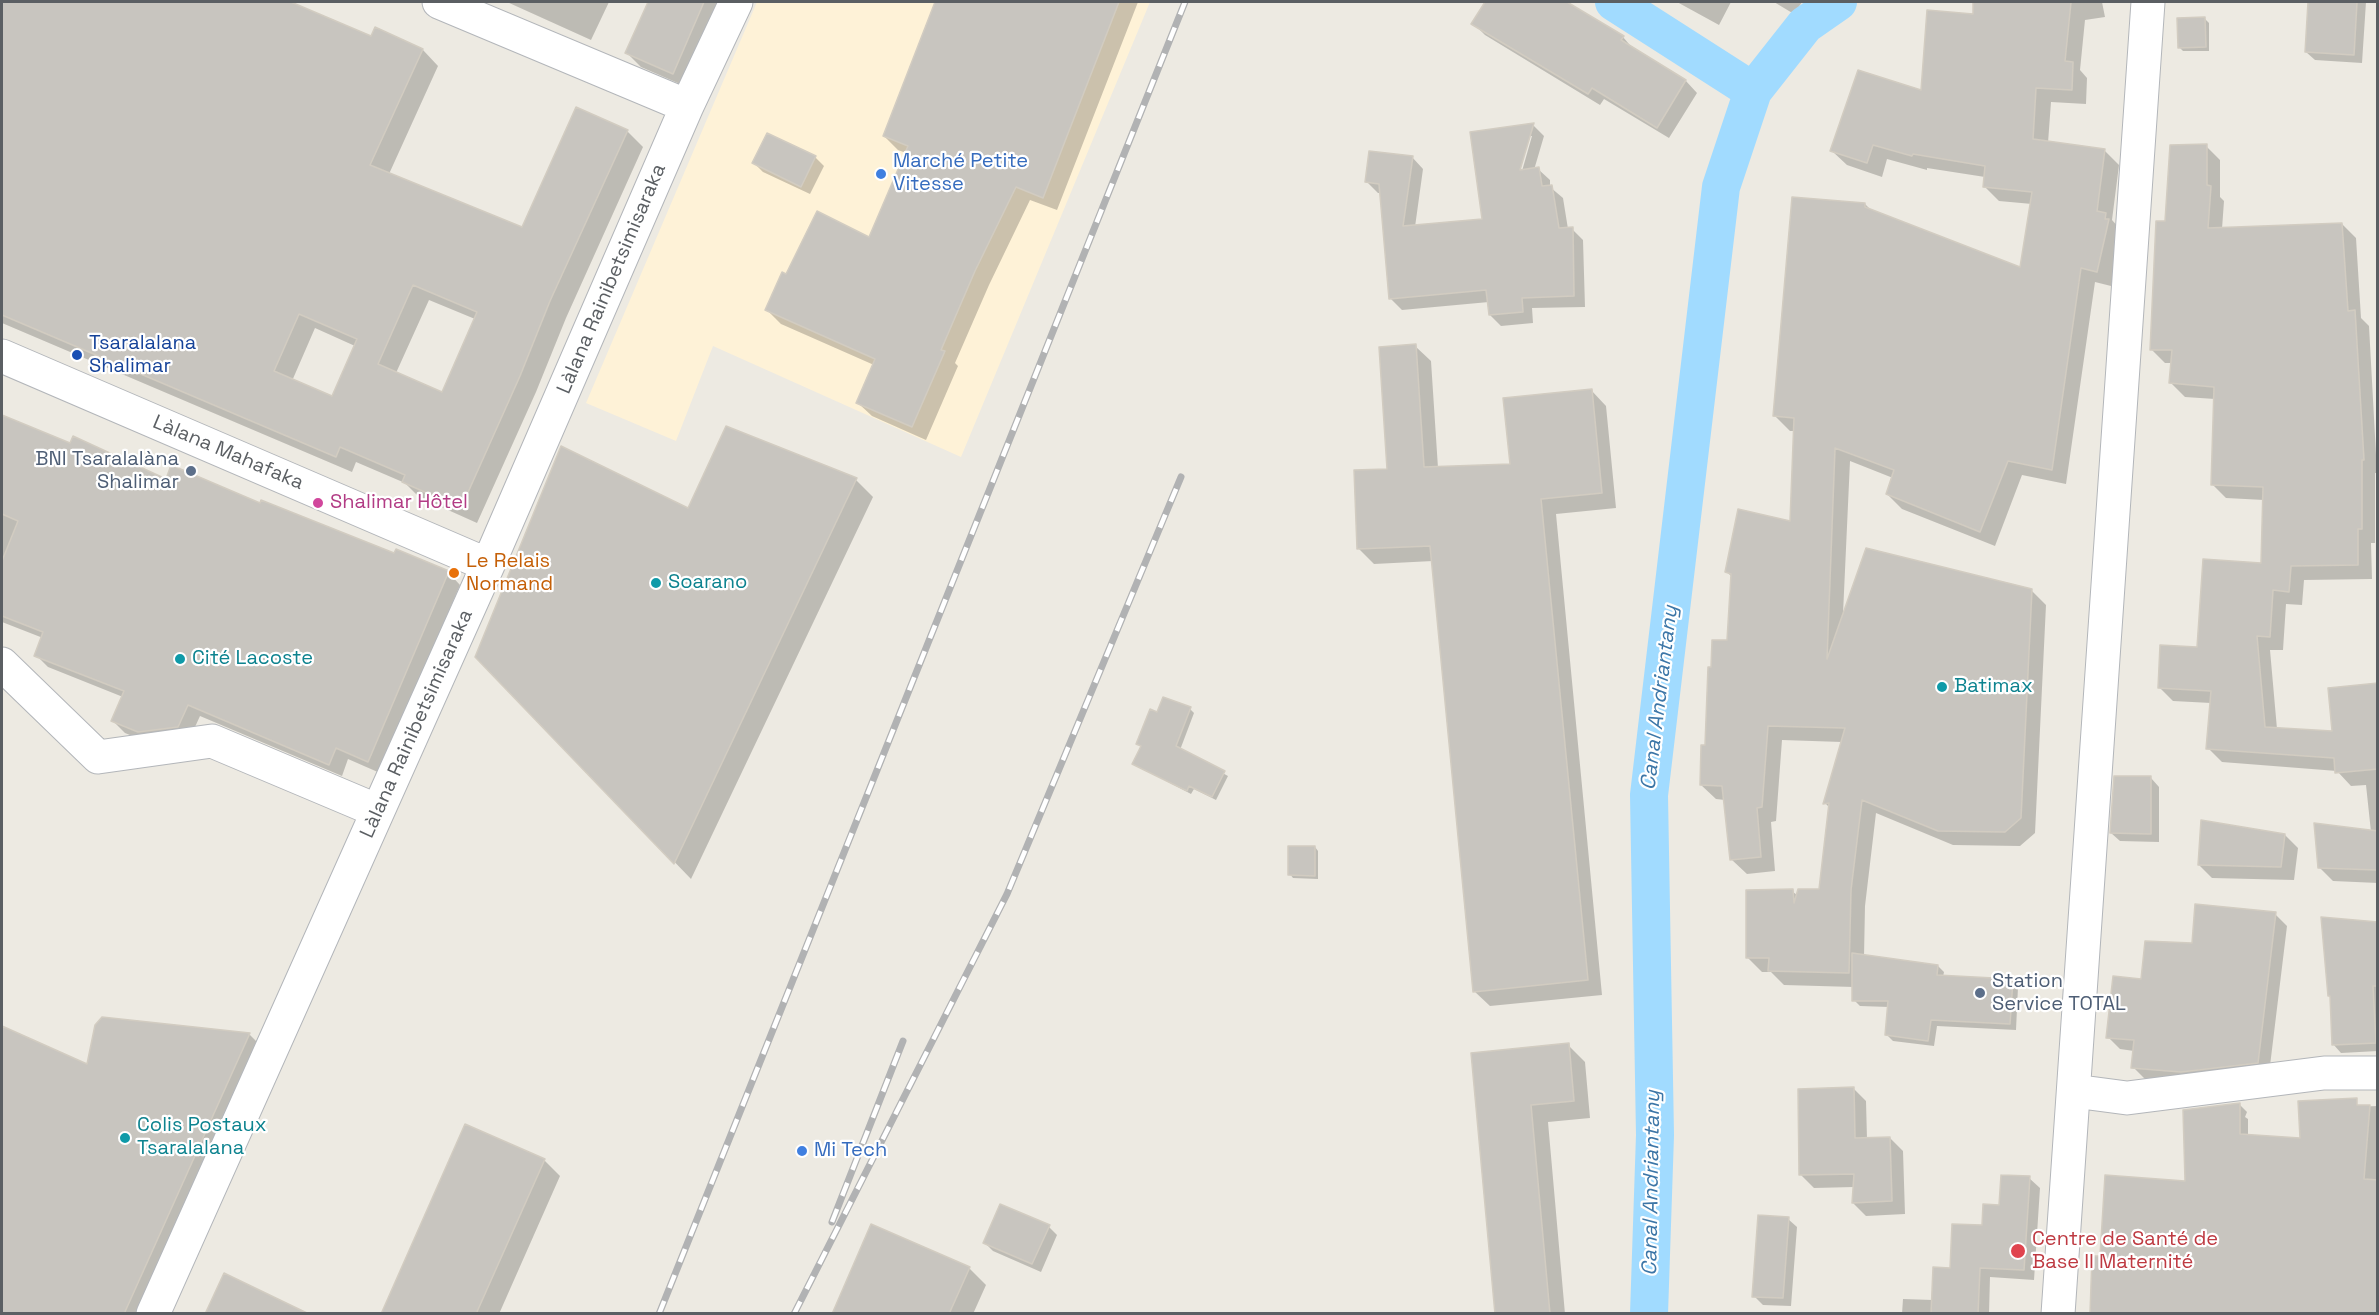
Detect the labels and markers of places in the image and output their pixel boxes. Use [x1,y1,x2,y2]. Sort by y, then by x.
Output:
place label: Marché Petite Vitesse [893,150,1028,197]
marker: Marché Petite Vitesse [874,167,888,181]
place label: Tsaralalana Shalimar [89,332,196,379]
marker: Tsaralalana Shalimar [70,348,84,362]
place label: BNI Tsaralalàna Shalimar [35,448,179,495]
marker: BNI Tsaralalàna Shalimar [184,464,198,478]
place label: Shalimar Hôtel [330,491,468,515]
marker: Shalimar Hôtel [311,496,325,510]
place label: Le Relais Normand [466,550,553,597]
marker: Le Relais Normand [447,566,461,580]
place label: Soarano [668,571,747,595]
marker: Soarano [649,576,663,590]
place label: Cité Lacoste [192,647,313,671]
marker: Cité Lacoste [173,652,187,666]
place label: Batimax [1954,675,2033,699]
marker: Batimax [1935,680,1949,694]
place label: Station Service TOTAL [1992,970,2126,1017]
marker: Station Service TOTAL [1973,986,1987,1000]
place label: Colis Postaux Tsaralalana [137,1114,267,1161]
marker: Colis Postaux Tsaralalana [118,1131,132,1145]
place label: Mi Tech [814,1139,887,1163]
marker: Mi Tech [795,1144,809,1158]
place label: Centre de Santé de Base II Maternité [2032,1228,2218,1275]
marker: Centre de Santé de Base II Maternité [2009,1242,2027,1260]

